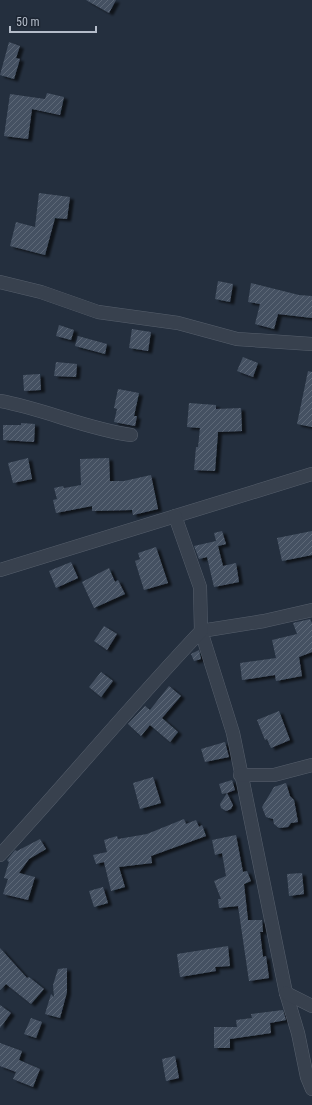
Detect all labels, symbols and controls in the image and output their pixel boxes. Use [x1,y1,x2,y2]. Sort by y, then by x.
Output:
scale bar [10,8,96,34]
text: 50 m [16,15,40,29]

